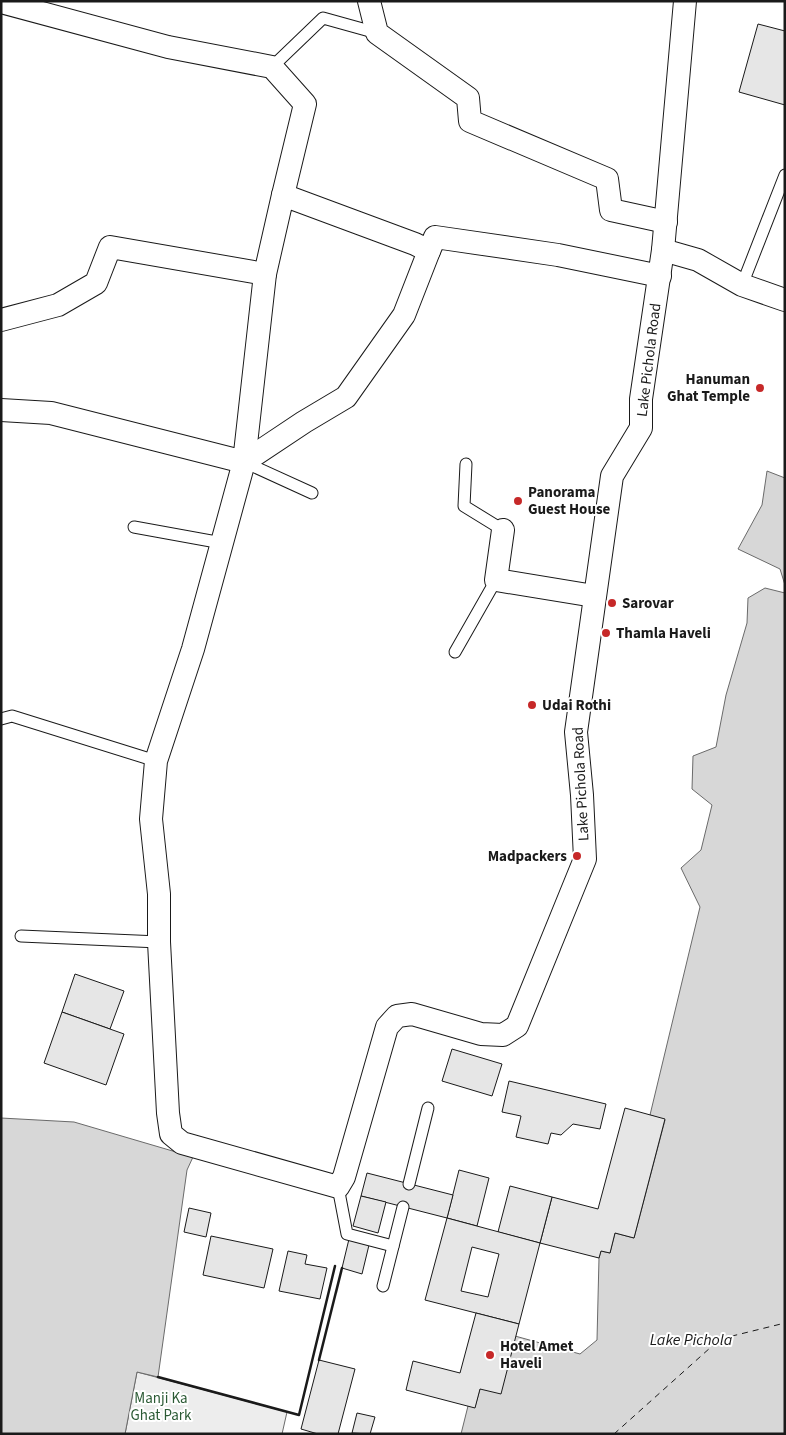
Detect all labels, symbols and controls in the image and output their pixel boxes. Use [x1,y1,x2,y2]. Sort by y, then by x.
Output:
street label: Lake Pichola Road [632,302,666,418]
place label: Hanuman Ghat Temple [667,369,750,407]
marker: Hanuman Ghat Temple [754,382,766,394]
place label: Panorama Guest House [528,482,611,520]
marker: Panorama Guest House [512,495,524,507]
place label: Sarovar [622,593,674,614]
marker: Sarovar [606,597,618,609]
place label: Thamla Haveli [616,623,711,644]
marker: Thamla Haveli [600,627,612,639]
place label: Udai Rothi [542,695,611,716]
marker: Udai Rothi [526,699,538,711]
street label: Lake Pichola Road [568,726,594,842]
place label: Madpackers [488,846,567,867]
marker: Madpackers [571,850,583,862]
water label: Lake Pichola [650,1329,733,1351]
place label: Hotel Amet Haveli [500,1336,574,1374]
marker: Hotel Amet Haveli [484,1349,496,1361]
park label: Manji Ka Ghat Park [131,1388,192,1426]

